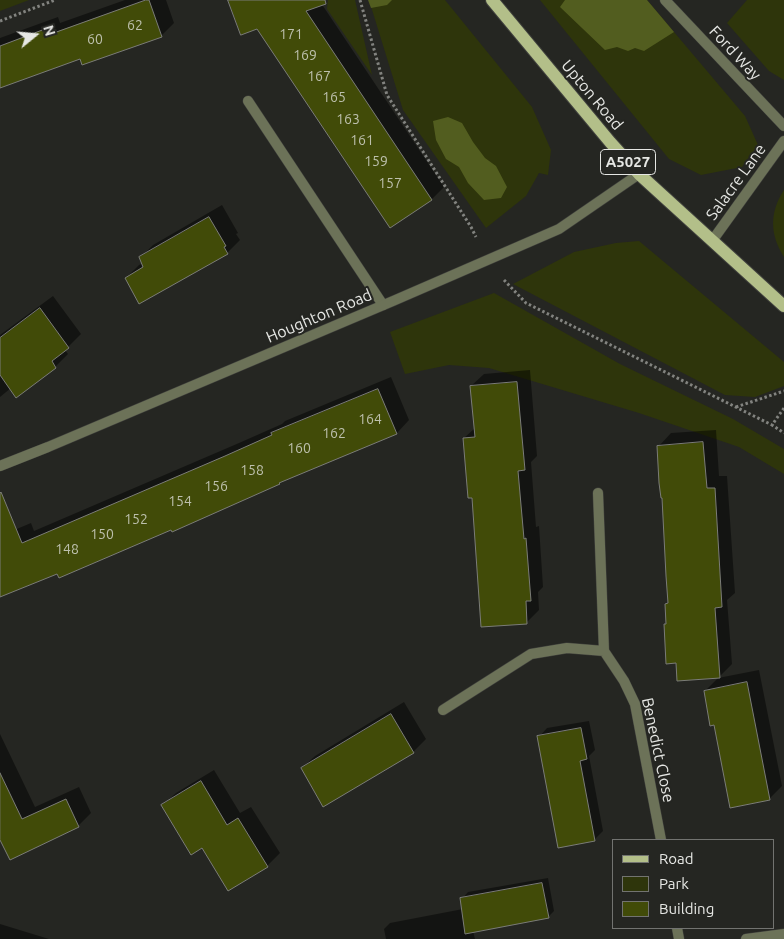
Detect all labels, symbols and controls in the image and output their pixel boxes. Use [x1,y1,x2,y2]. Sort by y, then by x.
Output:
north arrow [10,10,60,60]
house number: 62 [127,17,143,33]
street label: Ford Way [705,22,765,84]
text: N [40,23,59,38]
house number: 171 [279,26,303,42]
house number: 60 [87,31,103,47]
house number: 169 [293,47,317,63]
street label: Upton Road [557,56,627,134]
house number: 167 [307,68,331,84]
house number: 165 [322,89,346,105]
house number: 163 [336,111,360,127]
house number: 161 [350,132,374,148]
street label: Salacre Lane [702,140,770,224]
road number: A5027 [600,150,656,174]
house number: 159 [364,153,388,169]
house number: 157 [378,175,402,191]
street label: Houghton Road [263,285,375,347]
house number: 164 [358,411,382,427]
house number: 162 [322,425,346,441]
house number: 160 [287,440,311,456]
house number: 158 [240,462,264,478]
house number: 156 [204,478,228,494]
house number: 154 [168,493,192,509]
house number: 152 [124,511,148,527]
house number: 150 [90,526,114,542]
house number: 148 [55,541,79,557]
street label: Benedict Close [638,696,678,804]
legend [612,839,774,929]
text: Road [659,850,694,867]
text: Park [659,875,689,892]
text: Building [659,900,714,917]

